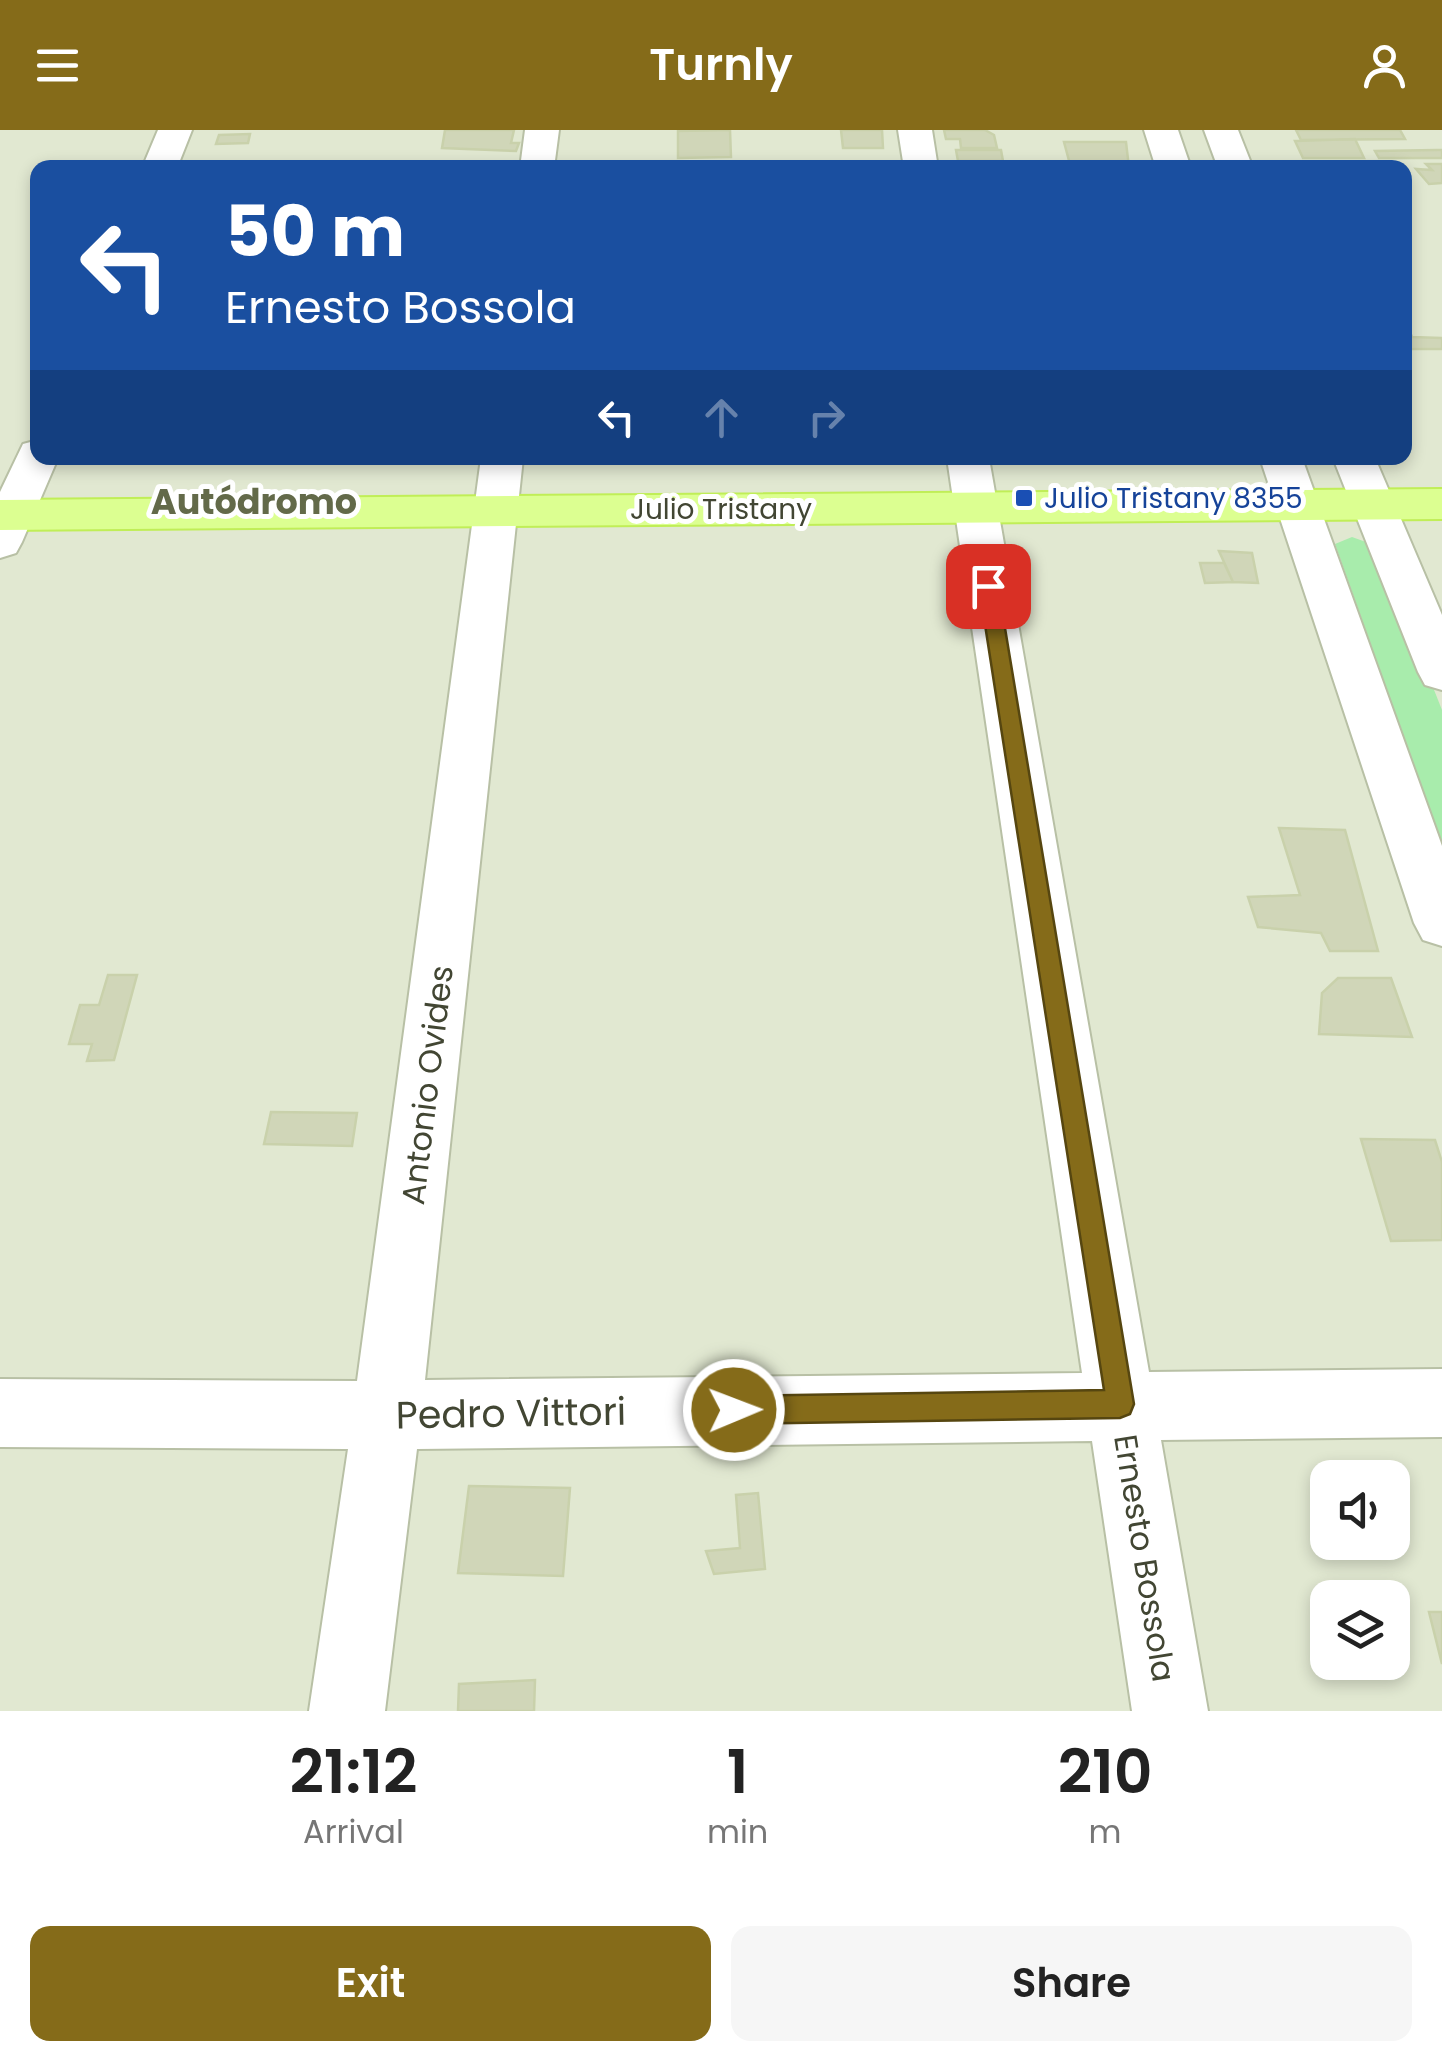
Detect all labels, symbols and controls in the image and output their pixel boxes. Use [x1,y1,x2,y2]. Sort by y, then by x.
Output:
text: Turnly [649,33,793,96]
icon: menu [30,38,85,93]
icon: person [1357,38,1412,93]
text: 50 m [225,182,405,281]
icon: left [60,200,190,330]
text: Ernesto Bossola [225,276,576,339]
icon: left [589,390,644,445]
icon: ahead [694,390,749,445]
icon: right [799,390,854,445]
district label: Autódromo [151,477,357,526]
place label: Julio Tristany 8355 [1044,479,1303,518]
marker: Julio Tristany 8355 [1013,487,1035,509]
street label: Julio Tristany [630,490,812,529]
pin [946,544,1031,629]
icon: arrive [961,559,1016,614]
street label: Antonio Ovides [390,963,464,1207]
position arrow [682,1358,786,1462]
street label: Pedro Vittori [395,1384,627,1442]
street label: Ernesto Bossola [1103,1431,1187,1685]
map controls [1310,1460,1410,1680]
button: sound [1310,1460,1410,1560]
button: layers [1310,1580,1410,1680]
text: 21:12 [289,1730,418,1814]
text: 1 [727,1730,748,1814]
text: 210 [1058,1730,1153,1814]
text: Arrival [303,1809,404,1854]
text: min [707,1809,768,1854]
text: m [1089,1809,1122,1854]
button: Exit [30,1926,711,2041]
button: Share [731,1926,1412,2041]

